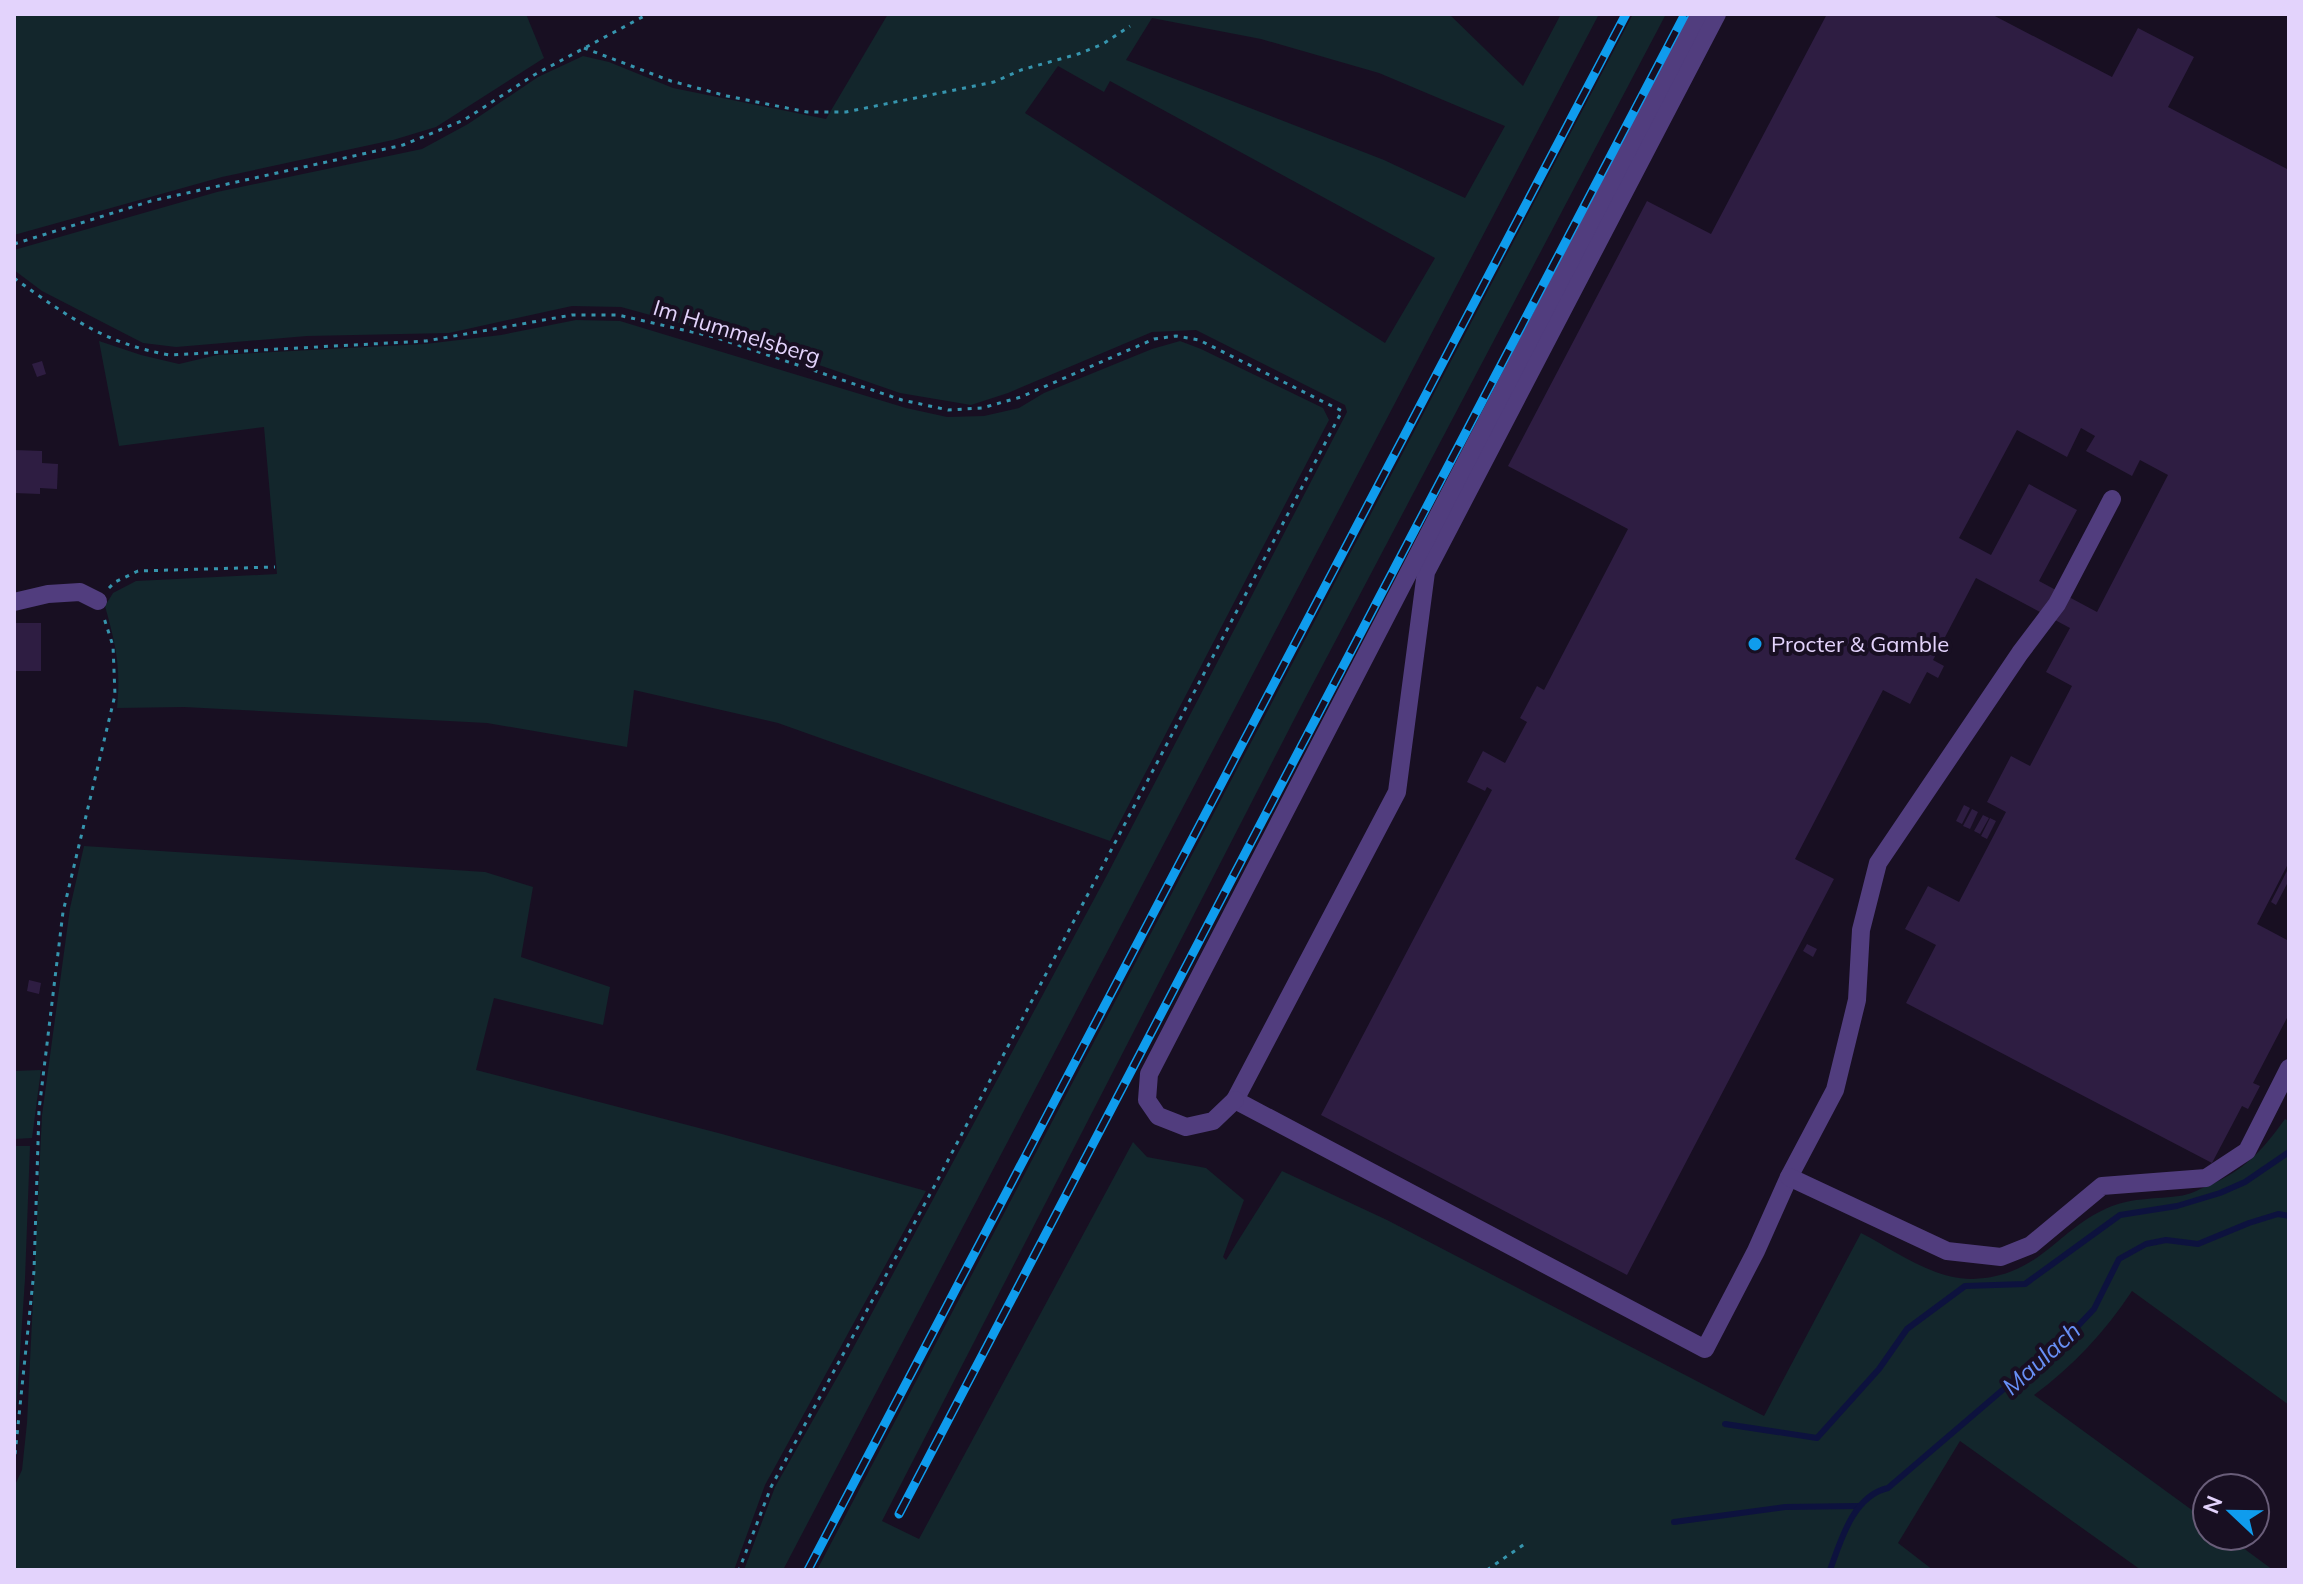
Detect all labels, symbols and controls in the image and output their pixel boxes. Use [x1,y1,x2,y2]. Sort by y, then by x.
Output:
street label: Im Hummelsberg [650,293,824,371]
place label: Procter & Gamble [1771,630,1949,658]
marker: Procter & Gamble [1746,635,1764,653]
water label: Maulach [1996,1315,2086,1401]
north arrow [2191,1472,2271,1552]
text: N [2196,1492,2229,1517]

